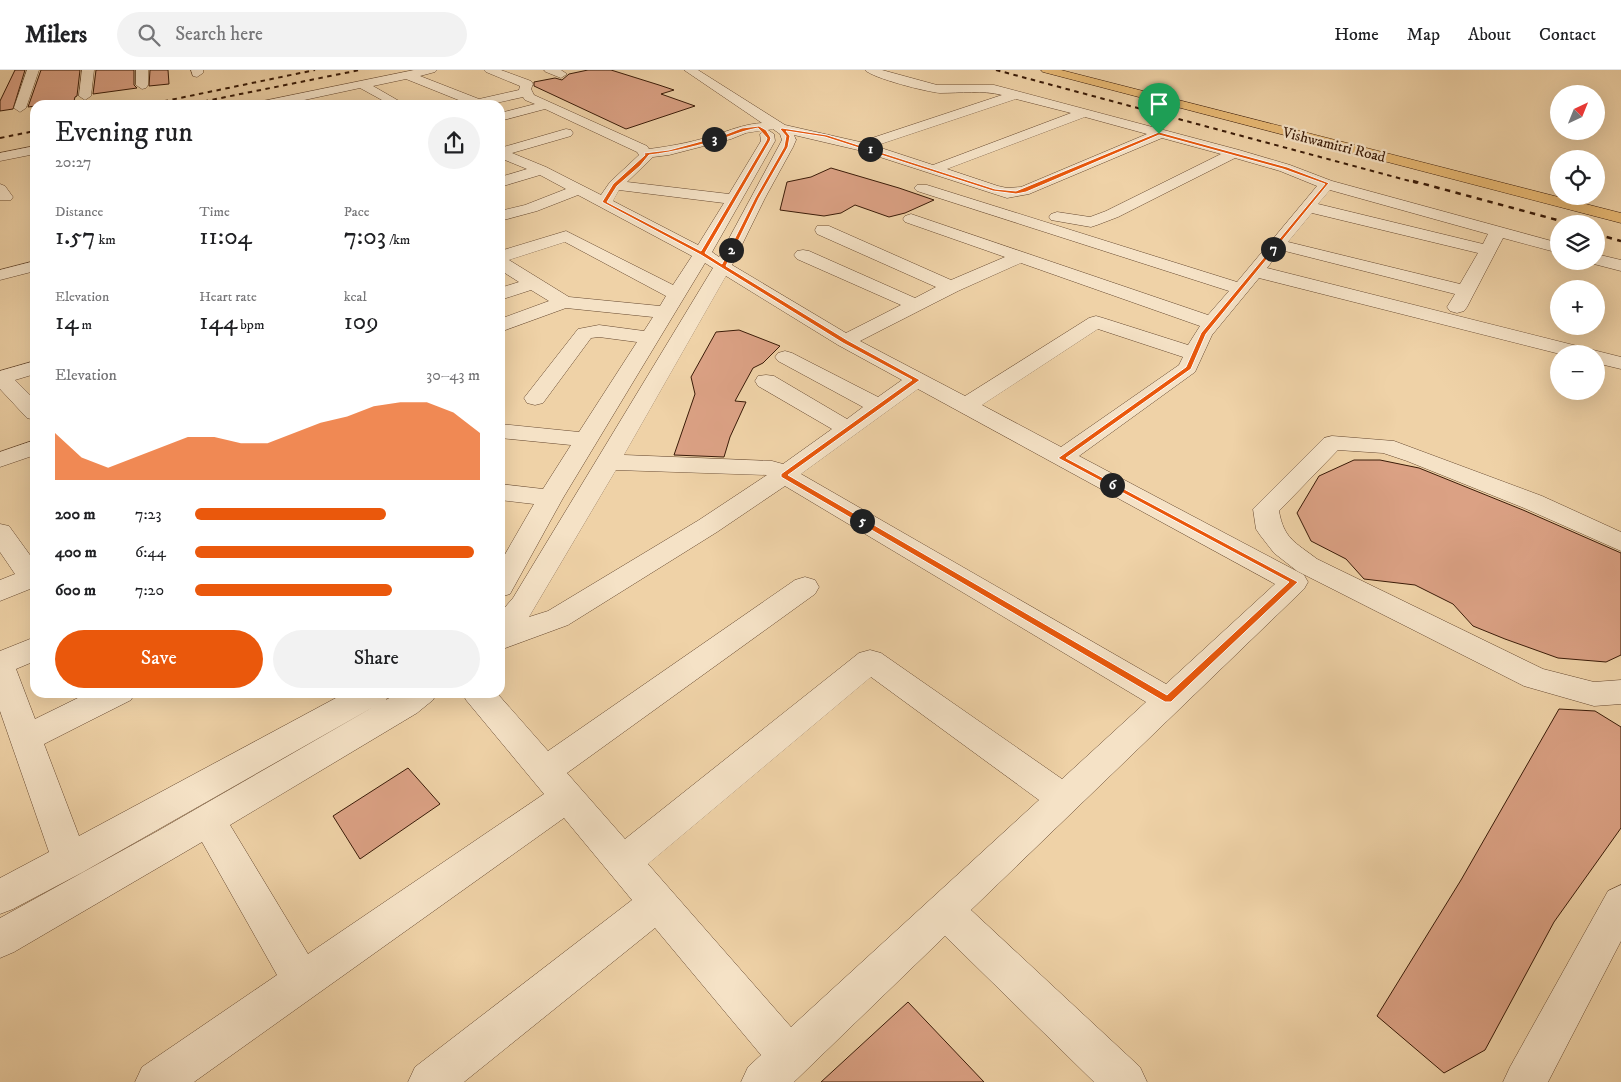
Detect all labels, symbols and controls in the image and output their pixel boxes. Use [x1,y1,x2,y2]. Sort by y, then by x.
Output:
search box [117,12,467,57]
text: Milers [25,20,87,50]
icon: search [135,21,163,49]
text: Search here [175,23,263,46]
text: Home [1334,24,1379,46]
text: Map [1407,24,1440,46]
text: About [1468,24,1511,46]
text: Contact [1539,24,1596,46]
pin [1138,83,1180,134]
north arrow [1550,85,1605,140]
map controls [1550,85,1605,400]
icon: arrive [1145,90,1173,118]
text: Evening run [55,115,193,150]
button: share [428,117,480,169]
street label: Vishwamitri Road [1280,123,1388,167]
pin: 3 [702,126,726,152]
text: 3 [712,130,717,148]
pin: 1 [858,136,882,162]
text: 1 [868,140,873,158]
button: locate [1550,150,1605,205]
text: 20:27 [55,152,92,172]
text: Distance [55,203,103,221]
text: Time [199,203,230,221]
text: Pace [344,203,370,221]
button: layers [1550,215,1605,270]
text: 1.57 [55,221,95,252]
text: 11:04 [199,221,252,252]
text: 7:03 [344,221,386,252]
text: km [95,231,116,249]
text: /km [386,231,410,249]
pin: 7 [1260,236,1286,262]
pin: 2 [718,238,744,262]
text: 7 [1270,240,1277,258]
text: 2 [728,241,735,259]
button: + [1550,280,1605,335]
text: Elevation [55,288,109,306]
text: Heart rate [199,288,257,306]
text: kcal [344,288,367,306]
text: 14 [55,306,79,337]
text: 144 [199,306,237,337]
text: 109 [344,306,379,337]
text: m [79,316,92,334]
text: bpm [237,316,264,334]
button: − [1550,345,1605,400]
text: Elevation [55,365,117,385]
text: 30–43 m [426,365,480,385]
pin: 6 [1100,472,1124,498]
text: 6 [1109,476,1116,494]
text: 200 m [55,504,96,524]
text: 7:23 [135,504,161,524]
pin: 5 [850,508,874,534]
text: 5 [859,512,866,530]
text: 400 m [55,542,97,562]
text: 6:44 [135,542,166,562]
text: 600 m [55,580,96,600]
text: 7:20 [135,580,164,600]
button: Save [55,630,263,688]
button: Share [273,630,480,688]

